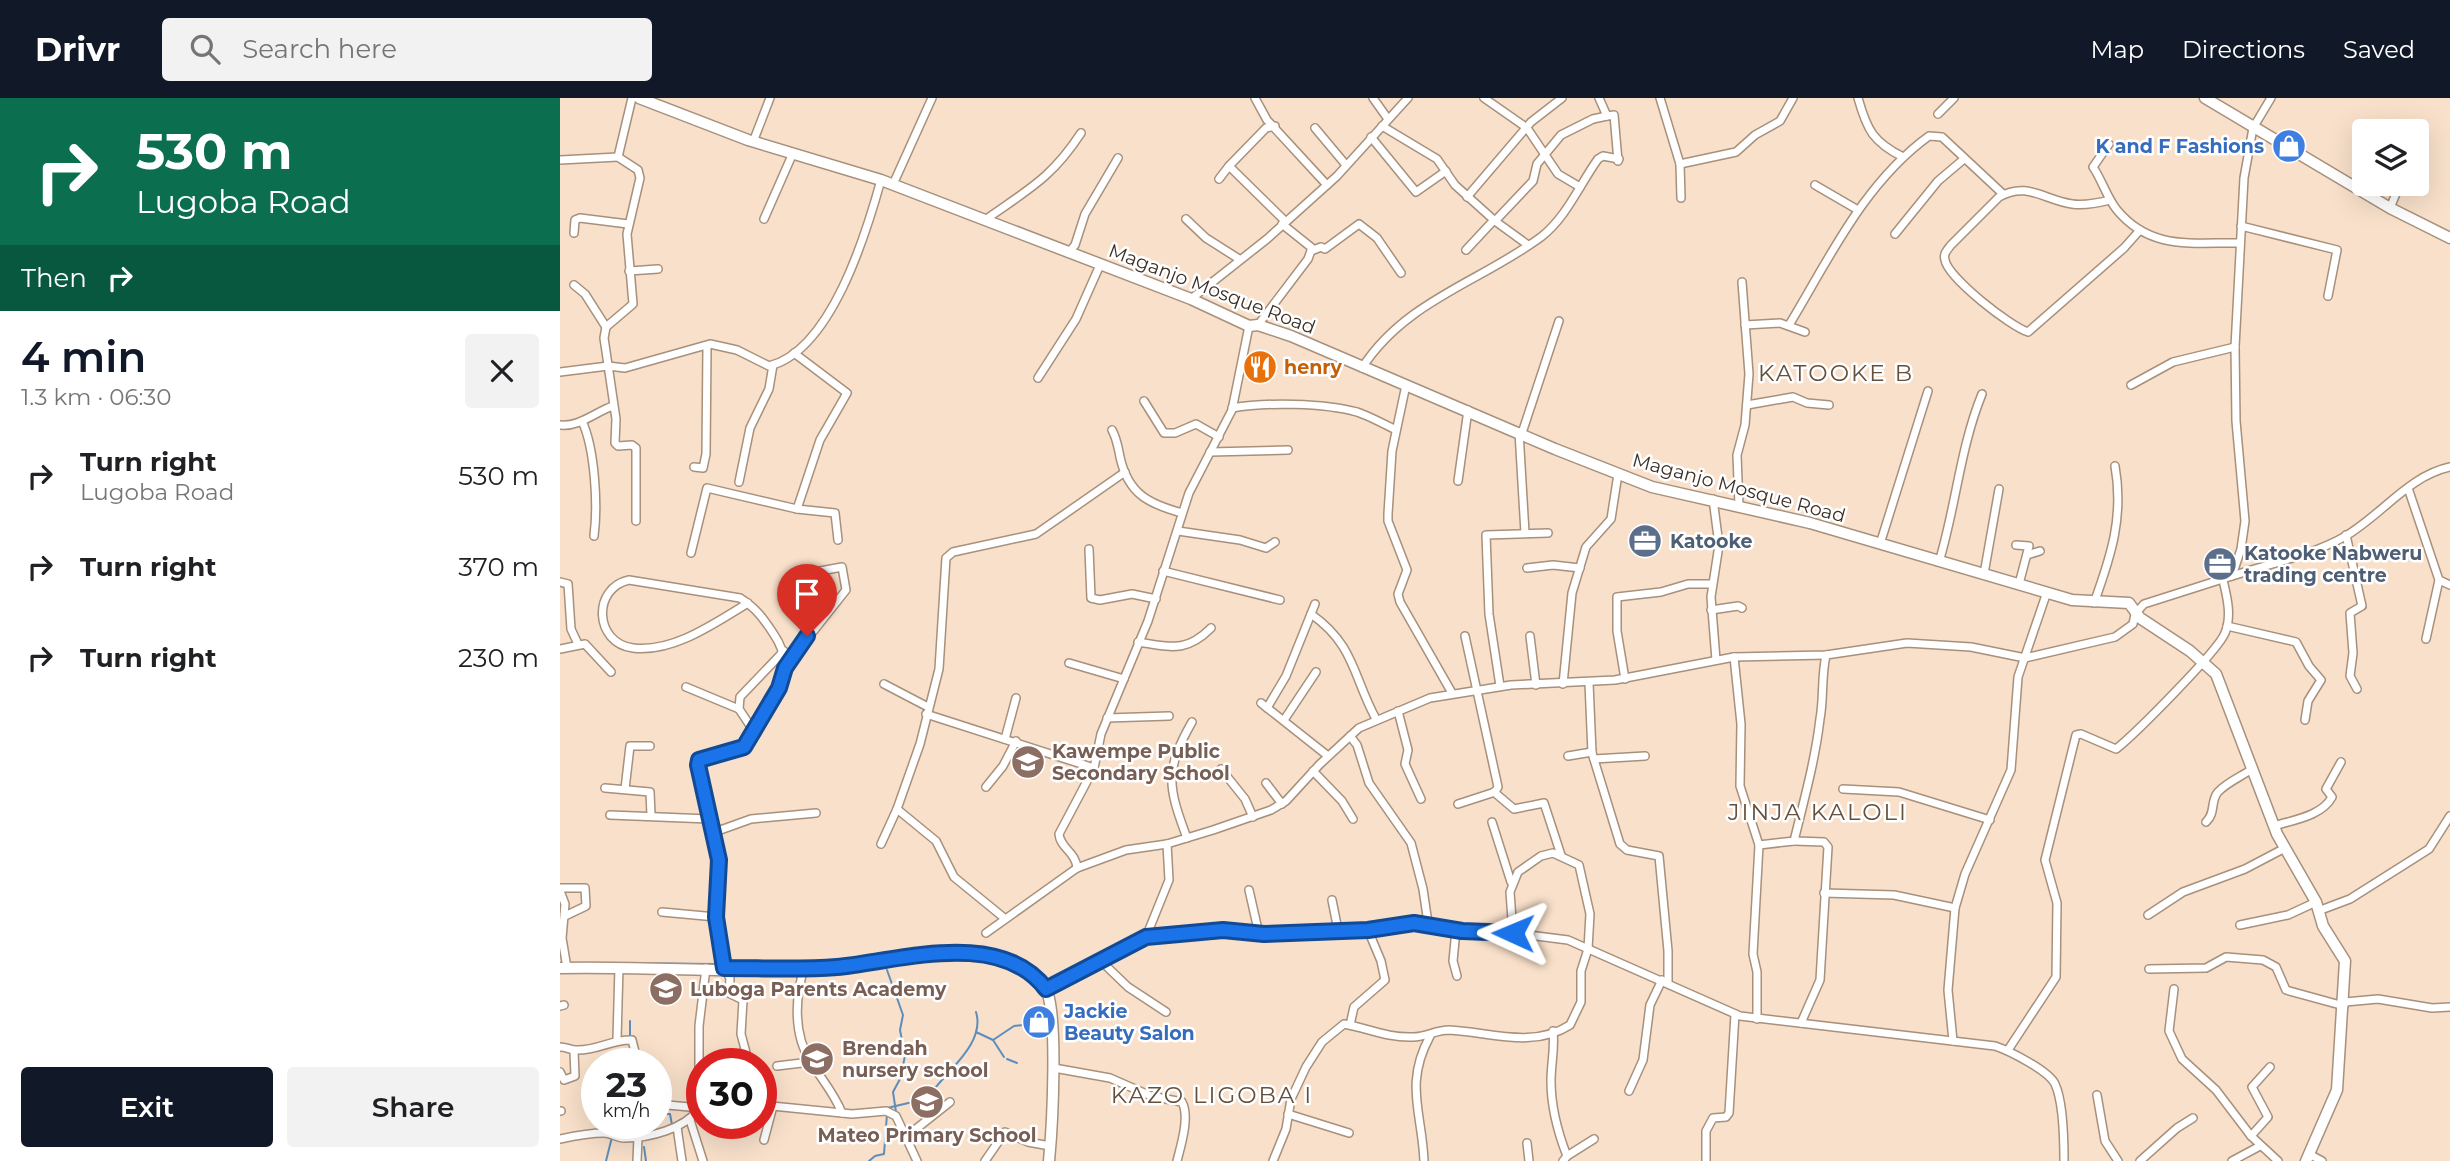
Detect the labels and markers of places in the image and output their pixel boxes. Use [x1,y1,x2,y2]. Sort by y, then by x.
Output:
shop icon: K and F Fashions [2270,127,2308,165]
place label: K and F Fashions [2095,135,2264,158]
restaurant icon: henry [1241,348,1279,386]
place label: henry [1284,356,1343,379]
office icon: Katooke [1626,522,1664,560]
place label: Katooke [1670,530,1752,553]
place label: Katooke Nabweru trading centre [2244,542,2422,587]
office icon: Katooke Nabweru trading centre [2201,545,2239,583]
pin [777,564,837,636]
place label: Kawempe Public Secondary School [1052,740,1230,785]
school or university icon: Kawempe Public Secondary School [1009,743,1047,781]
school or university icon: Luboga Parents Academy [647,970,685,1008]
place label: Luboga Parents Academy [690,978,947,1001]
place label: Jackie Beauty Salon [1063,1000,1195,1045]
shop icon: Jackie Beauty Salon [1020,1003,1058,1041]
place label: Brendah nursery school [842,1037,988,1082]
school or university icon: Brendah nursery school [798,1040,836,1078]
school or university icon: Mateo Primary School [908,1083,946,1121]
place label: Mateo Primary School [818,1124,1036,1147]

